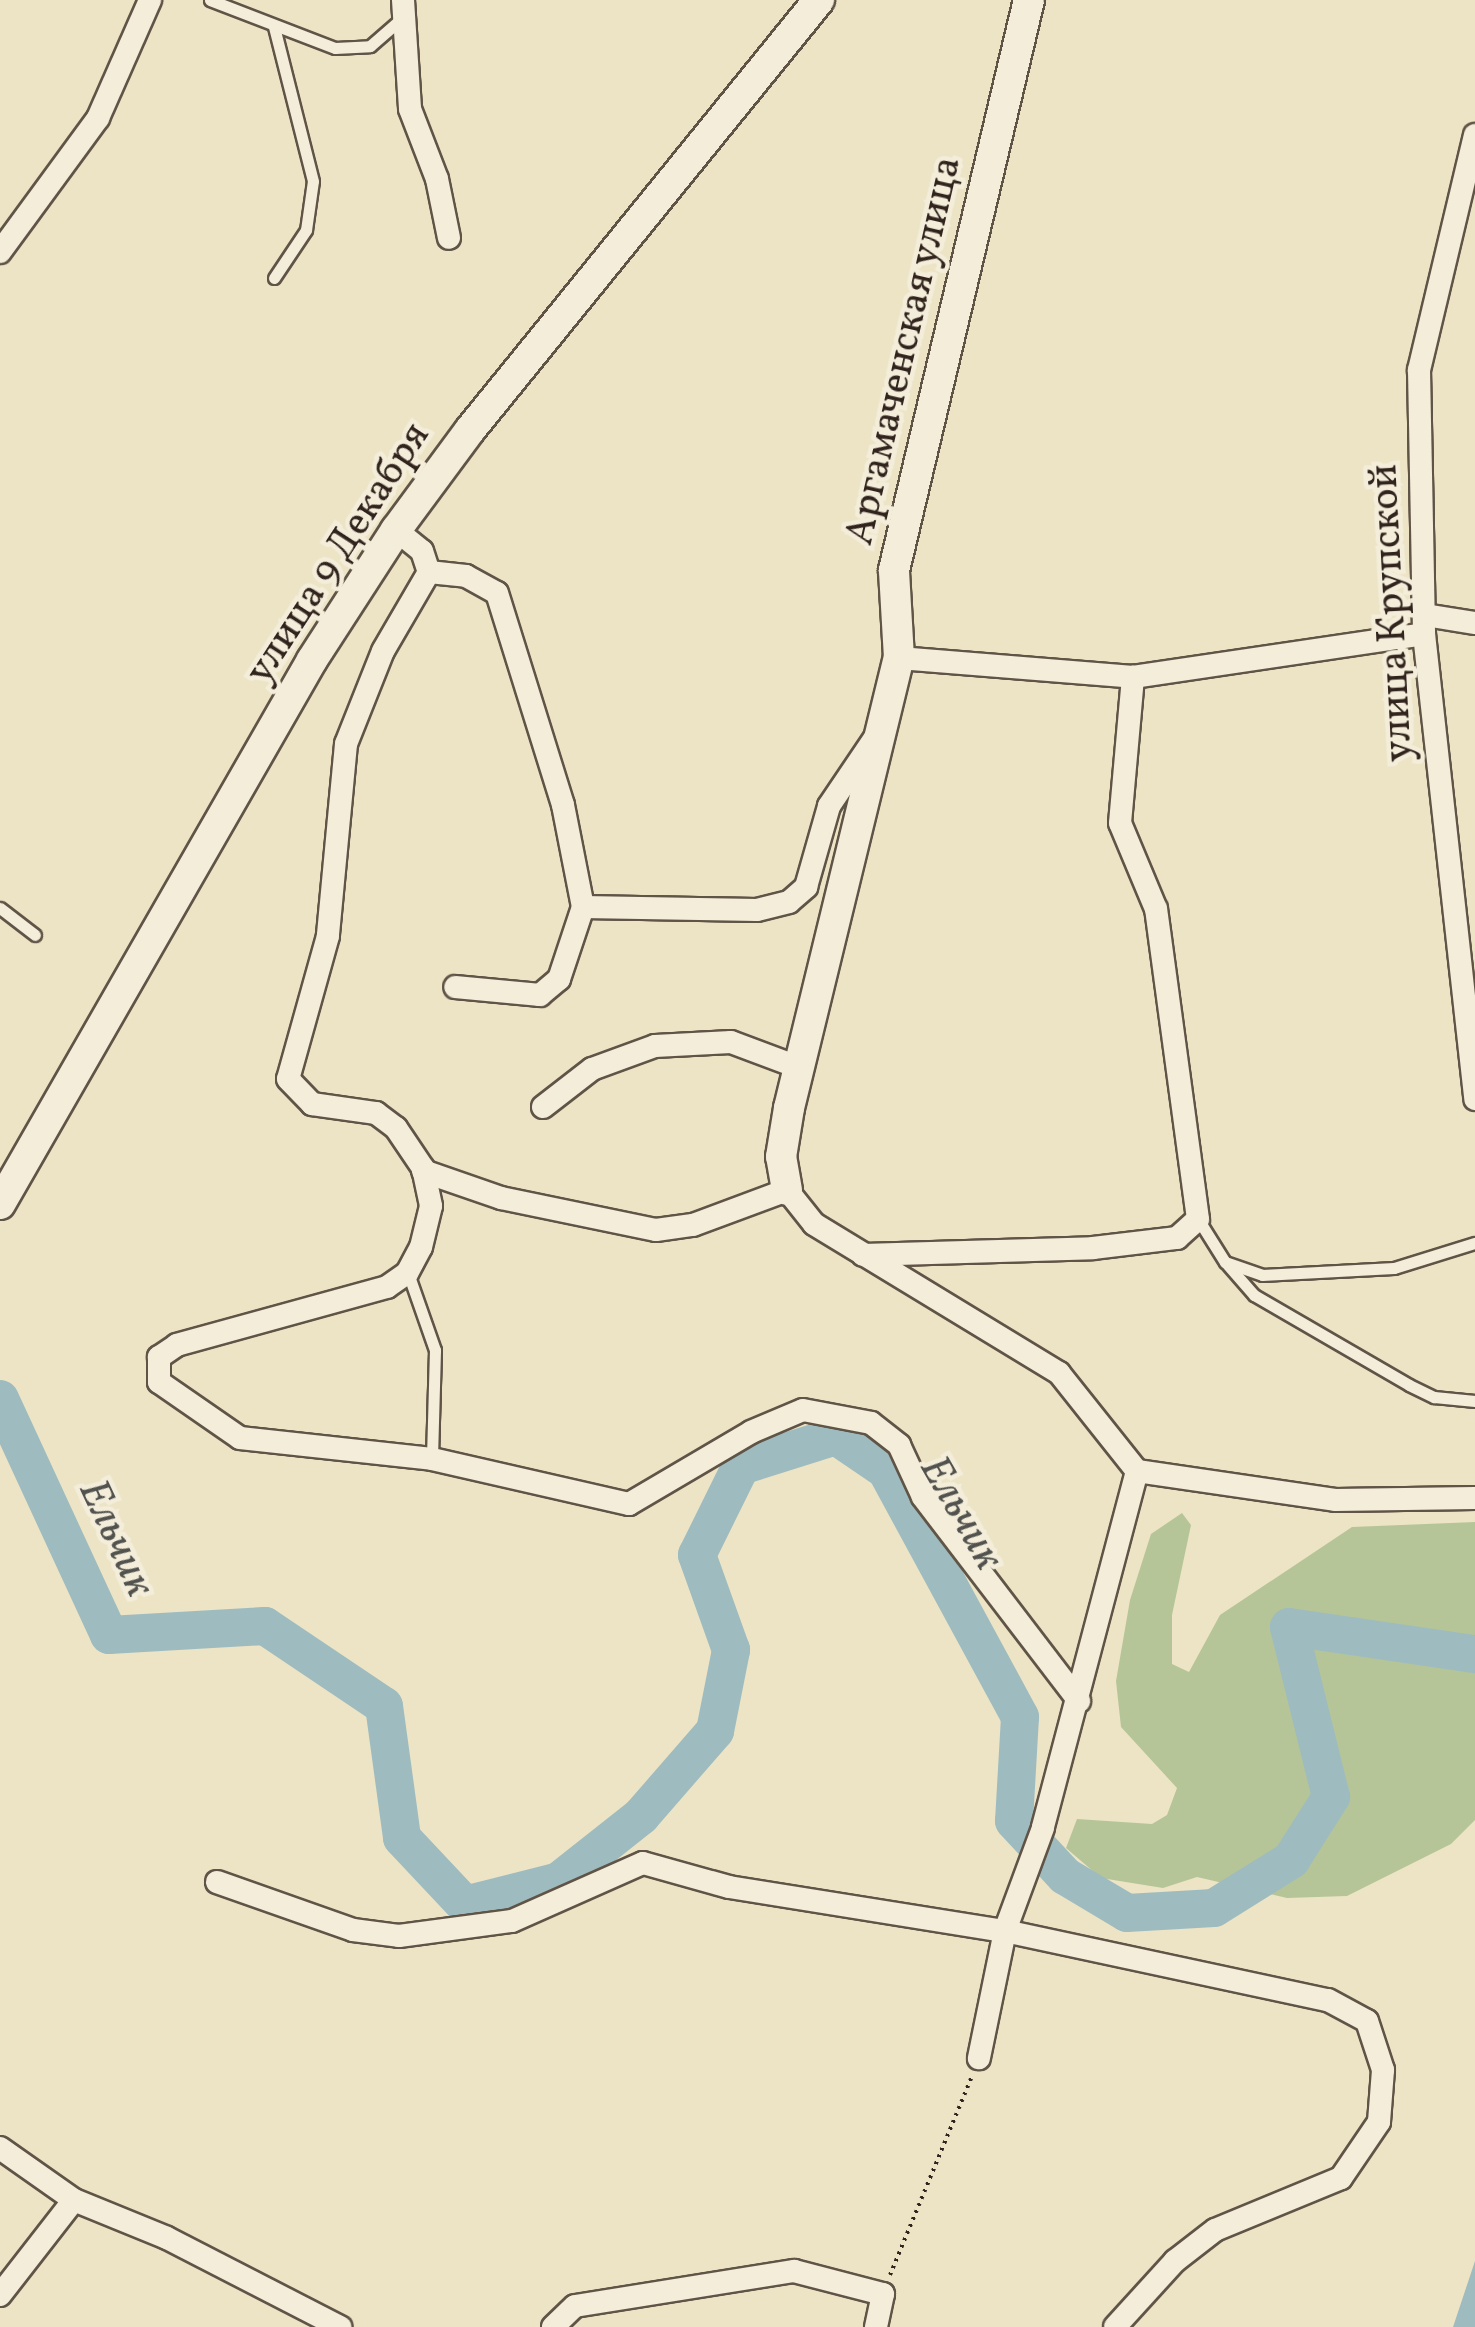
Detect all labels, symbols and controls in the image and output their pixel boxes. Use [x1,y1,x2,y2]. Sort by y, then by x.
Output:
street label: Аргамаченская улица [837,152,973,550]
street label: улица 9 Декабря [237,414,441,694]
street label: улица Крупской [1361,463,1425,763]
water label: Ельчик [906,1448,1012,1580]
water label: Ельчик [65,1473,163,1605]

